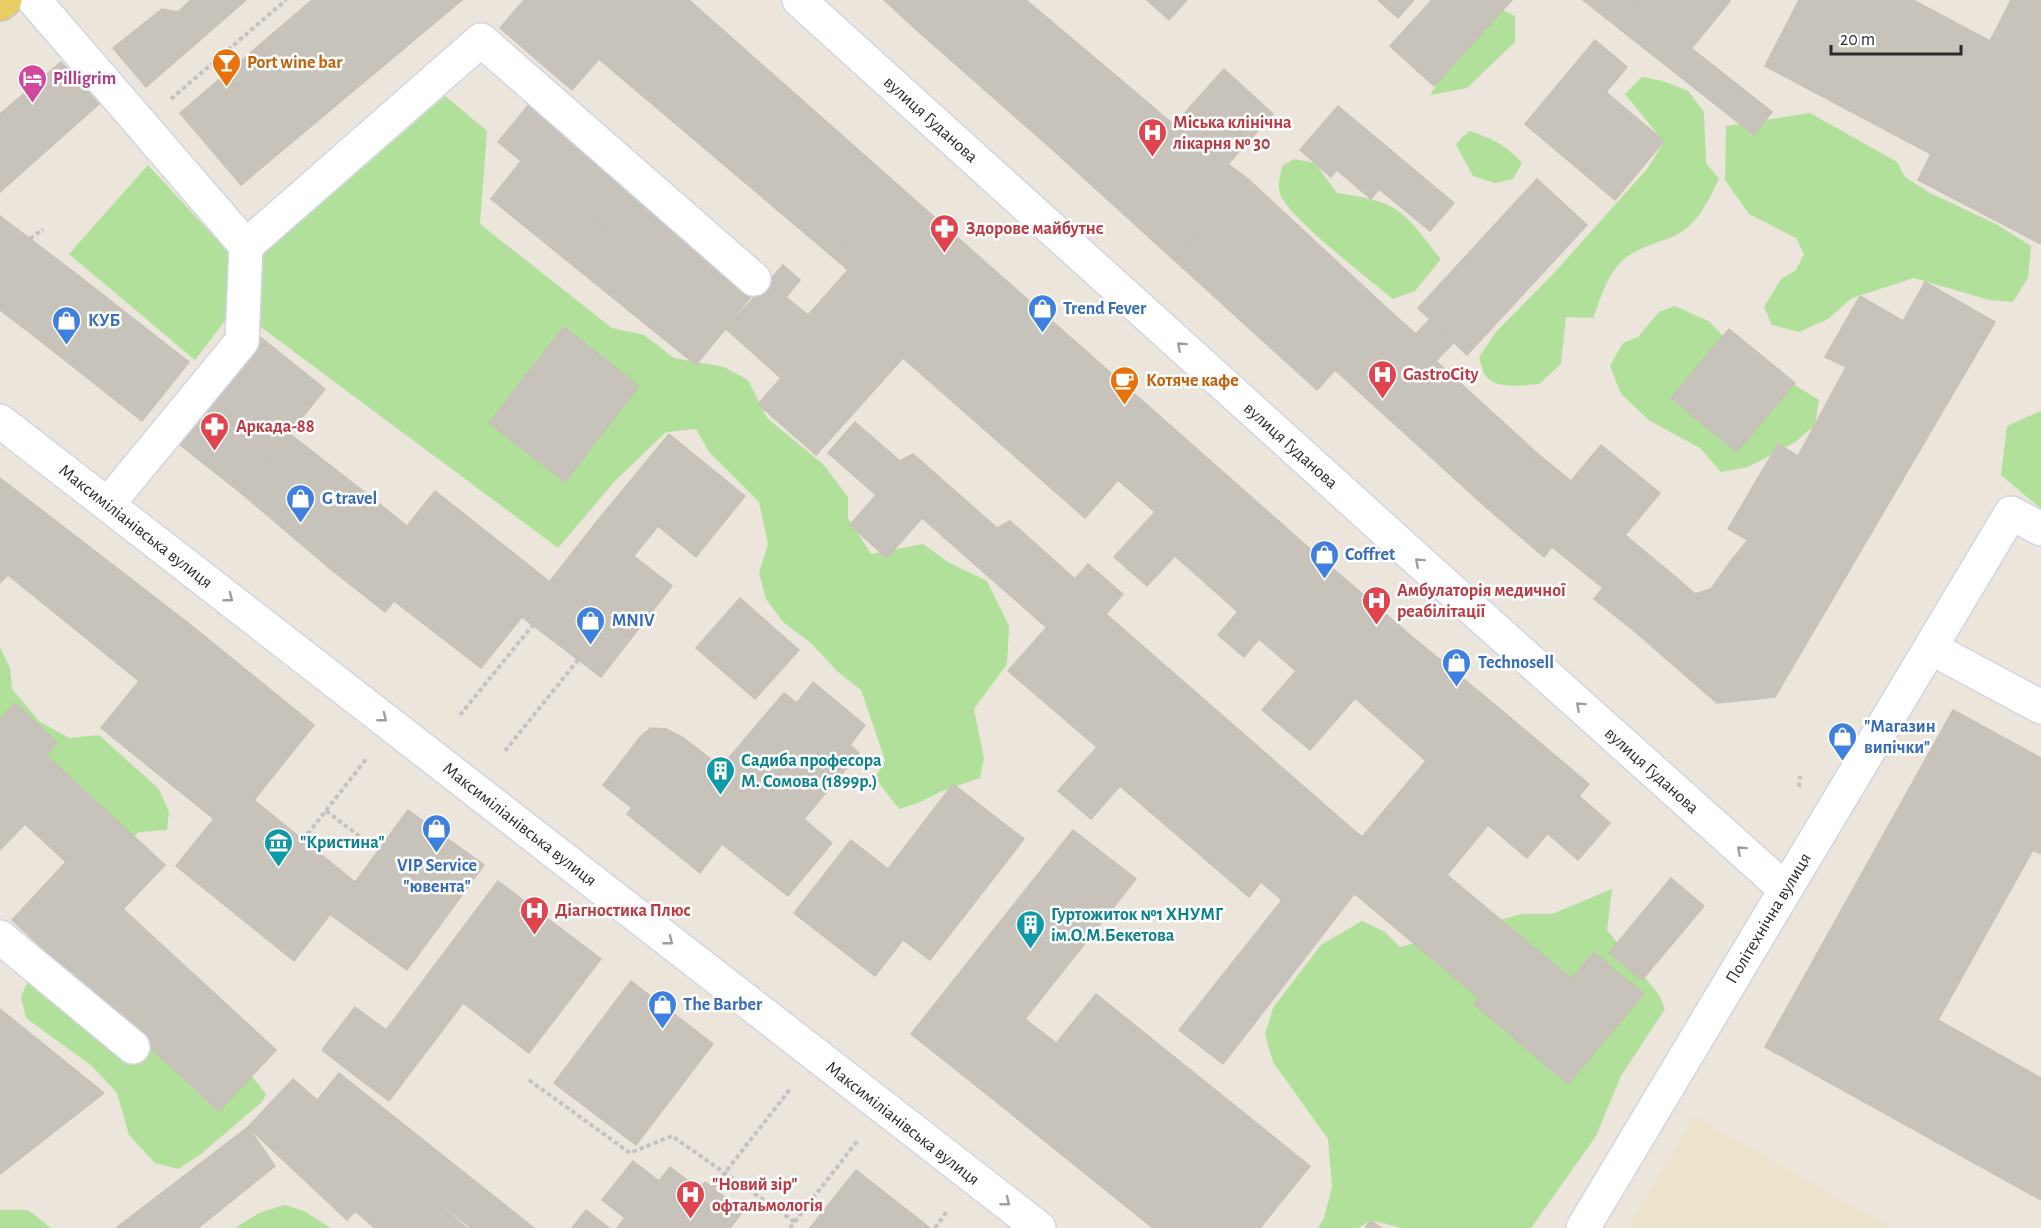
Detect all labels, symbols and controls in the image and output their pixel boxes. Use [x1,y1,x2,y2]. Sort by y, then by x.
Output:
scale bar [1831,18,1962,56]
text: 20 m [1840,31,1875,49]
bar icon: Port wine bar [210,46,242,88]
place label: Port wine bar [247,54,343,72]
hotel icon: Pilligrim [16,62,48,104]
place label: Pilligrim [53,70,116,88]
street label: вулиця Гуданова [880,73,981,166]
place label: Міська клінічна лікарня № 30 [1173,114,1292,153]
hospital icon: Міська клінічна лікарня № 30 [1136,116,1168,158]
pharmacy icon: Здорове майбутнє [929,212,961,254]
place label: Здорове майбутнє [966,220,1104,238]
shop icon: Trend Fever [1026,292,1058,334]
place label: Trend Fever [1063,300,1147,318]
shop icon: КУБ [51,304,83,346]
place label: КУБ [88,312,121,330]
one-way arrow [1178,342,1188,353]
hospital icon: GastroCity [1366,358,1398,400]
cafe icon: Котяче кафе [1109,364,1141,406]
place label: GastroCity [1403,366,1479,384]
place label: Котяче кафе [1146,372,1239,390]
street label: вулиця Гуданова [1240,399,1341,492]
pharmacy icon: Аркада-88 [199,410,231,452]
place label: Аркада-88 [236,418,315,436]
street label: Максиміліанівська вулиця [55,461,216,592]
shop icon: G travel [285,482,317,524]
place label: G travel [322,490,377,508]
shop icon: Coffret [1308,538,1340,580]
place label: Coffret [1345,546,1395,564]
one-way arrow [1416,558,1426,569]
place label: Амбулаторія медичної реабілітації [1397,582,1566,621]
hospital icon: Амбулаторія медичної реабілітації [1360,584,1392,626]
one-way arrow [222,591,233,602]
shop icon: MNIV [575,604,607,646]
place label: MNIV [612,612,655,630]
shop icon: Technosell [1441,646,1473,688]
place label: Technosell [1478,654,1554,672]
one-way arrow [1576,702,1587,713]
one-way arrow [376,710,387,721]
place label: "Магазин випічки" [1864,718,1936,757]
shop icon: "Магазин випічки" [1827,720,1859,762]
street label: вулиця Гуданова [1601,724,1702,817]
place label: Садиба професора М. Сомова (1899р.) [741,752,882,791]
building icon: Садиба професора М. Сомова (1899р.) [704,754,736,796]
street label: Максиміліанівська вулиця [439,759,600,890]
shop icon: VIP Service "ювента" [421,812,453,854]
museum icon: "Кристина" [263,826,295,868]
place label: "Кристина" [300,834,385,852]
one-way arrow [1737,846,1748,857]
street label: Політехнічна вулиця [1723,850,1815,987]
place label: VIP Service "ювента" [397,857,477,896]
hospital icon: Діагностика Плюс [518,894,550,936]
place label: Діагностика Плюс [555,902,691,920]
place label: Гуртожиток №1 ХНУМГ ім.О.М.Бекетова [1051,906,1224,945]
building icon: Гуртожиток №1 ХНУМГ ім.О.М.Бекетова [1014,908,1046,950]
one-way arrow [662,933,673,944]
shop icon: The Barber [646,988,678,1030]
place label: The Barber [683,996,763,1014]
street label: Максиміліанівська вулиця [822,1058,983,1189]
place label: "Новий зір" офтальмологія [712,1176,823,1215]
hospital icon: "Новий зір" офтальмологія [675,1178,707,1220]
one-way arrow [999,1195,1010,1206]

